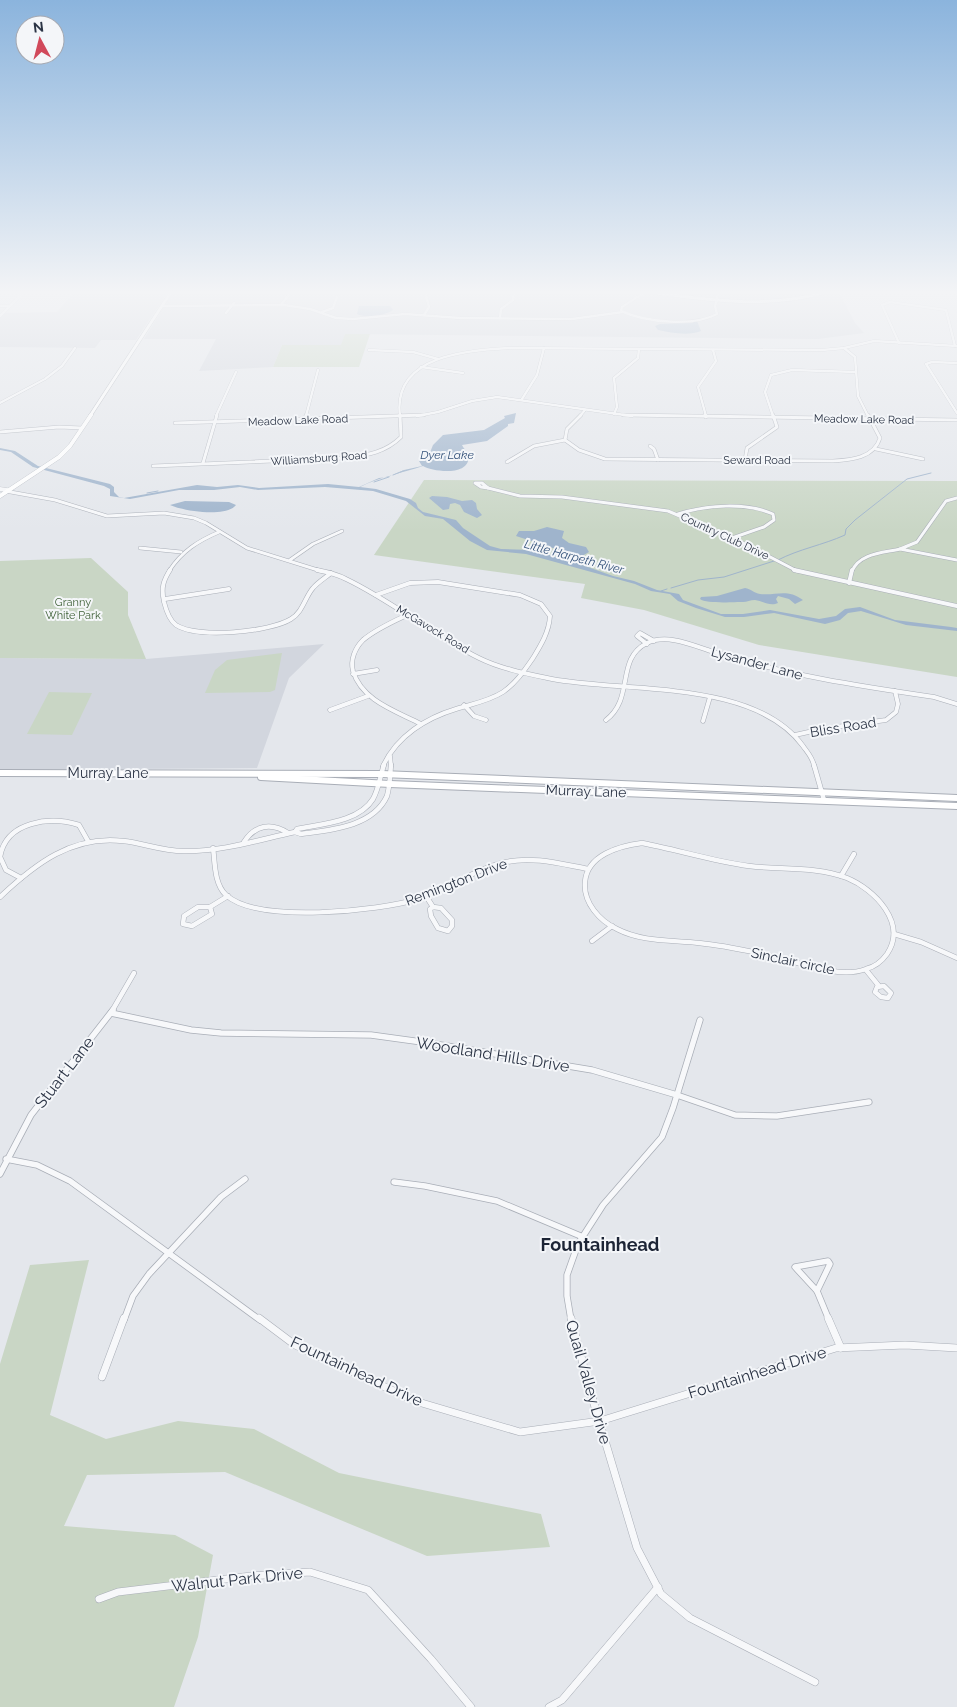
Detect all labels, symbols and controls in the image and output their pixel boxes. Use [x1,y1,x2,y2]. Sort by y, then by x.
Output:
north arrow [15,15,65,65]
text: N [32,19,45,36]
street label: Meadow Lake Road [248,412,348,429]
street label: Meadow Lake Road [814,412,914,427]
water label: Dyer Lake [420,448,474,462]
street label: Williamsburg Road [270,449,368,468]
street label: Seward Road [723,454,791,467]
street label: Country Club Drive [679,510,771,563]
water label: Little Harpeth River [523,537,626,577]
park label: Granny White Park [45,596,101,622]
street label: McGavock Road [394,603,472,656]
street label: Lysander Lane [709,643,805,683]
street label: Bliss Road [809,714,877,740]
street label: Murray Lane [68,765,148,781]
street label: Murray Lane [545,782,627,800]
street label: Remington Drive [403,855,509,909]
street label: Sinclair circle [750,944,836,978]
street label: Stuart Lane [31,1033,98,1112]
street label: Woodland Hills Drive [415,1033,571,1076]
district label: Fountainhead [541,1234,659,1255]
street label: Quail Valley Drive [562,1318,615,1446]
street label: Fountainhead Drive [288,1332,426,1410]
street label: Fountainhead Drive [686,1342,829,1403]
street label: Walnut Park Drive [170,1563,304,1596]

